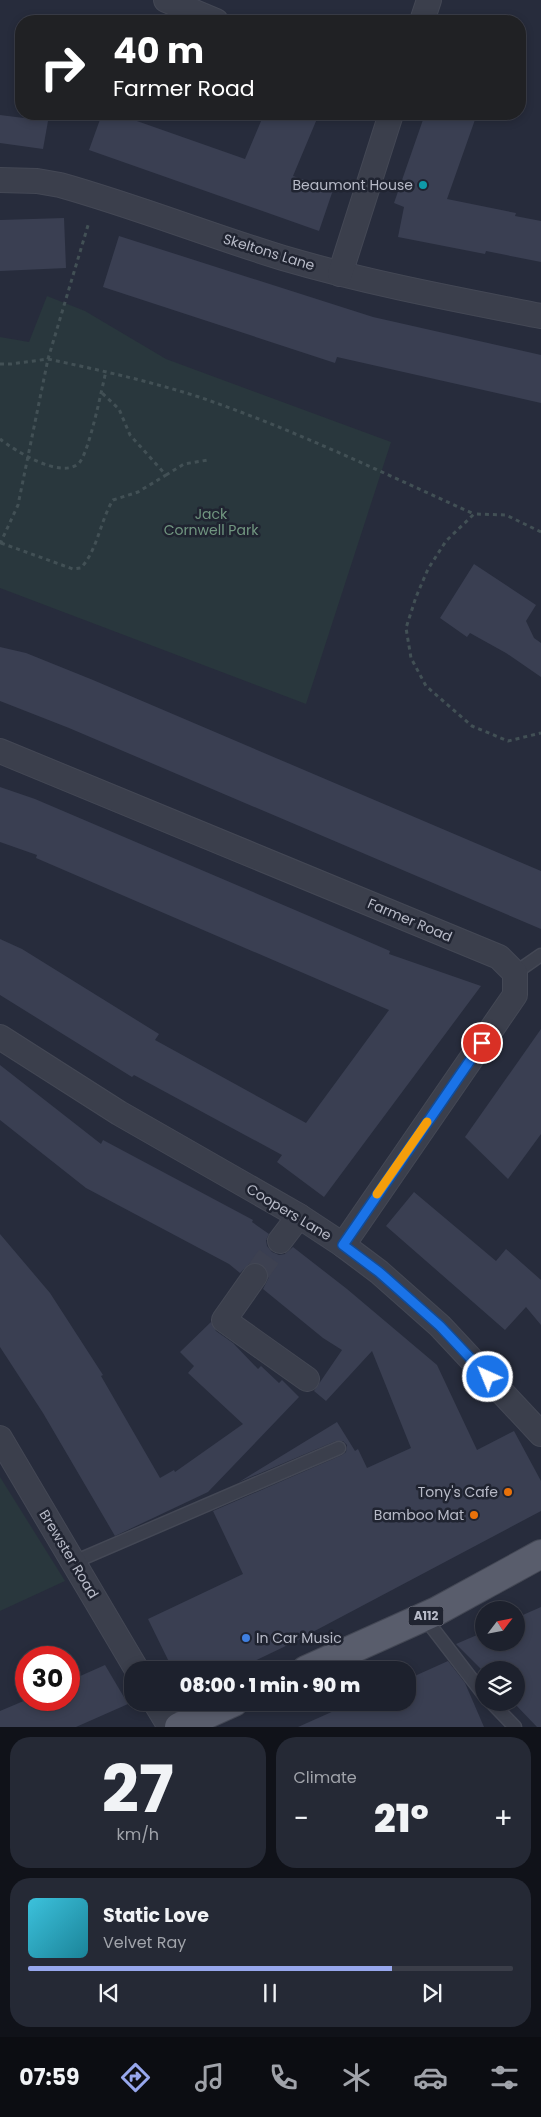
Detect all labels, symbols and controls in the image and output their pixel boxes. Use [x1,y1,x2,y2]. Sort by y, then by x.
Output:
text: 40 m [113,26,204,75]
icon: right [30,35,95,100]
text: Farmer Road [113,73,255,104]
place label: Beaumont House [293,175,413,195]
marker: Beaumont House [417,179,429,191]
street label: Skeltons Lane [221,229,318,276]
park label: Jack Cornwell Park [164,504,259,540]
street label: Farmer Road [365,893,455,947]
pin [461,1022,503,1064]
icon: arrive [468,1029,496,1057]
street label: Coopers Lane [243,1179,336,1246]
position arrow [461,1350,513,1402]
place label: Tony's Cafe [418,1482,498,1502]
marker: Tony's Cafe [502,1486,514,1498]
place label: Bamboo Mat [374,1505,464,1525]
street label: Brewster Road [35,1506,103,1602]
marker: Bamboo Mat [468,1509,480,1521]
north arrow [475,1601,525,1651]
map controls [475,1601,525,1711]
road number: A112 [408,1606,444,1625]
place label: In Car Music [256,1628,342,1648]
marker: In Car Music [240,1632,252,1644]
speed limit sign: 30 [15,1646,80,1711]
button: layers [475,1661,525,1711]
text: 08:00 · 1 min · 90 m [180,1672,360,1699]
text: 27 [102,1744,174,1835]
text: Climate [294,1766,357,1789]
text: 21° [374,1792,429,1845]
text: − [294,1799,309,1838]
text: + [494,1799,513,1838]
text: km/h [116,1823,159,1846]
text: Static Love [103,1902,209,1929]
text: Velvet Ray [103,1931,186,1954]
icon: previous [95,1979,123,2007]
icon: pause [256,1979,284,2007]
icon: next [418,1979,446,2007]
icon: directions [118,2060,153,2095]
icon: music [192,2060,227,2095]
icon: phone [266,2060,301,2095]
icon: climate [339,2060,374,2095]
icon: car [413,2060,448,2095]
icon: filters [487,2060,522,2095]
text: 07:59 [19,2062,80,2093]

